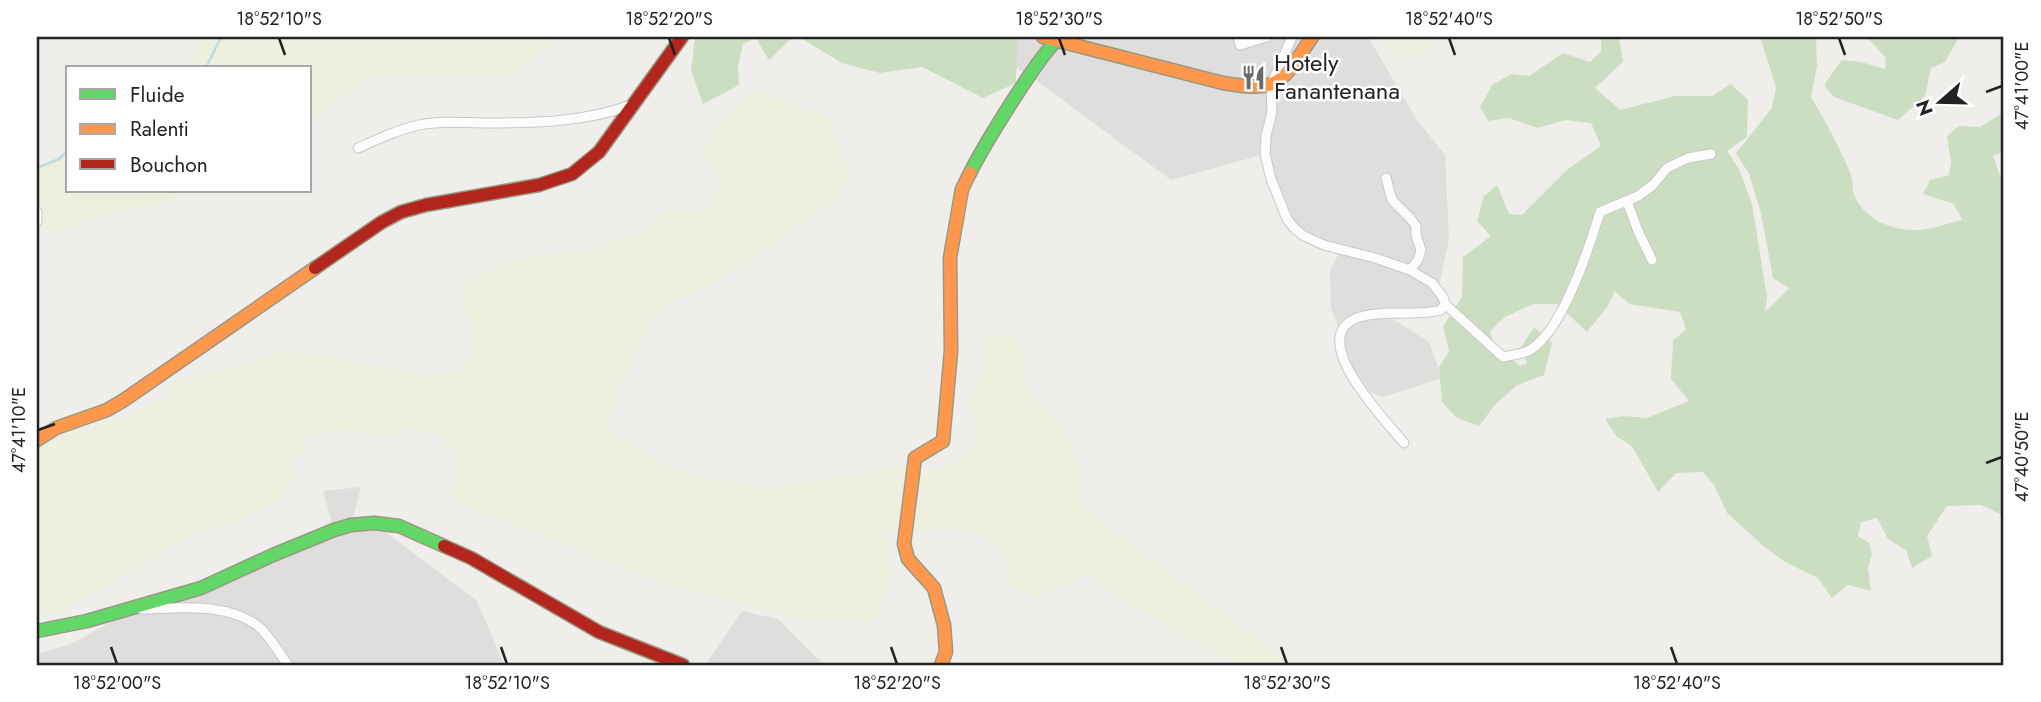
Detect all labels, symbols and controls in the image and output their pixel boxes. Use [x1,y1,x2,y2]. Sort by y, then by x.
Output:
text: 18°52'10"S [236,6,322,32]
text: 18°52'20"S [625,6,713,32]
text: 18°52'30"S [1015,6,1103,32]
text: 18°52'40"S [1405,6,1493,32]
text: 18°52'50"S [1795,6,1883,32]
text: 47°41'00"E [2009,42,2035,130]
place label: Hotely Fanantenana [1274,45,1400,108]
restaurant icon: Hotely Fanantenana [1240,63,1268,91]
legend [66,66,312,192]
north arrow [1904,66,1974,136]
text: Fluide [130,80,185,110]
text: N [1909,96,1940,119]
text: Ralenti [130,114,189,144]
text: Bouchon [130,150,208,180]
text: 47°41'10"E [6,387,32,473]
text: 47°40'50"E [2009,412,2035,502]
text: 18°52'00"S [73,670,161,696]
text: 18°52'10"S [464,670,550,696]
text: 18°52'20"S [853,670,941,696]
text: 18°52'30"S [1243,670,1331,696]
text: 18°52'40"S [1633,670,1721,696]

